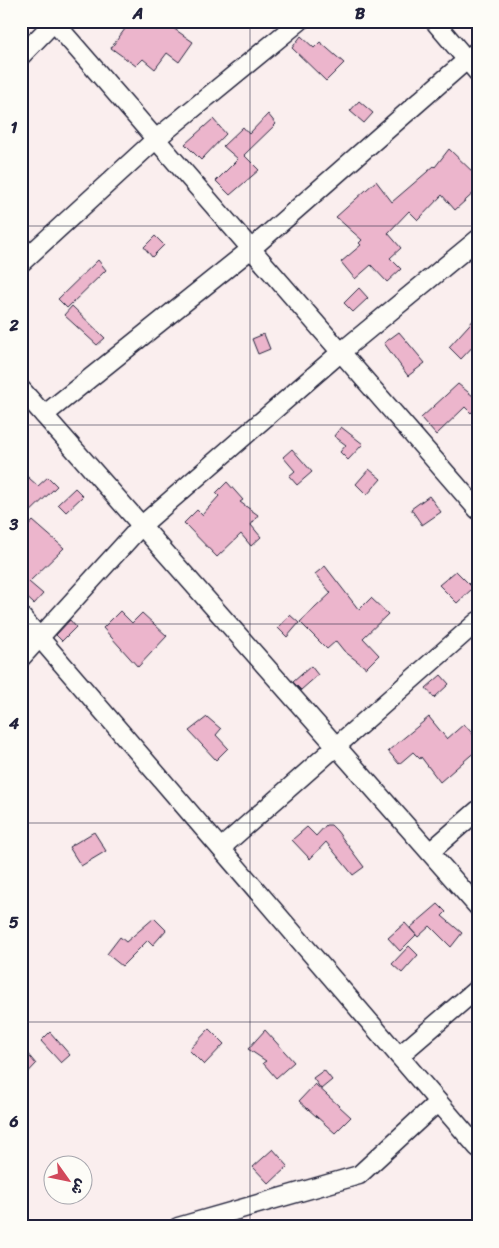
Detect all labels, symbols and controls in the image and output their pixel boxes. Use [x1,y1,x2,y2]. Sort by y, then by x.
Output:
text: A [132,0,143,28]
text: B [355,0,366,28]
text: 1 [11,113,18,142]
text: 2 [8,311,19,340]
text: 3 [9,510,19,539]
text: 4 [8,709,19,738]
text: 5 [9,908,19,937]
text: 6 [8,1107,19,1136]
north arrow [42,1156,92,1206]
text: ش [64,1174,93,1200]

